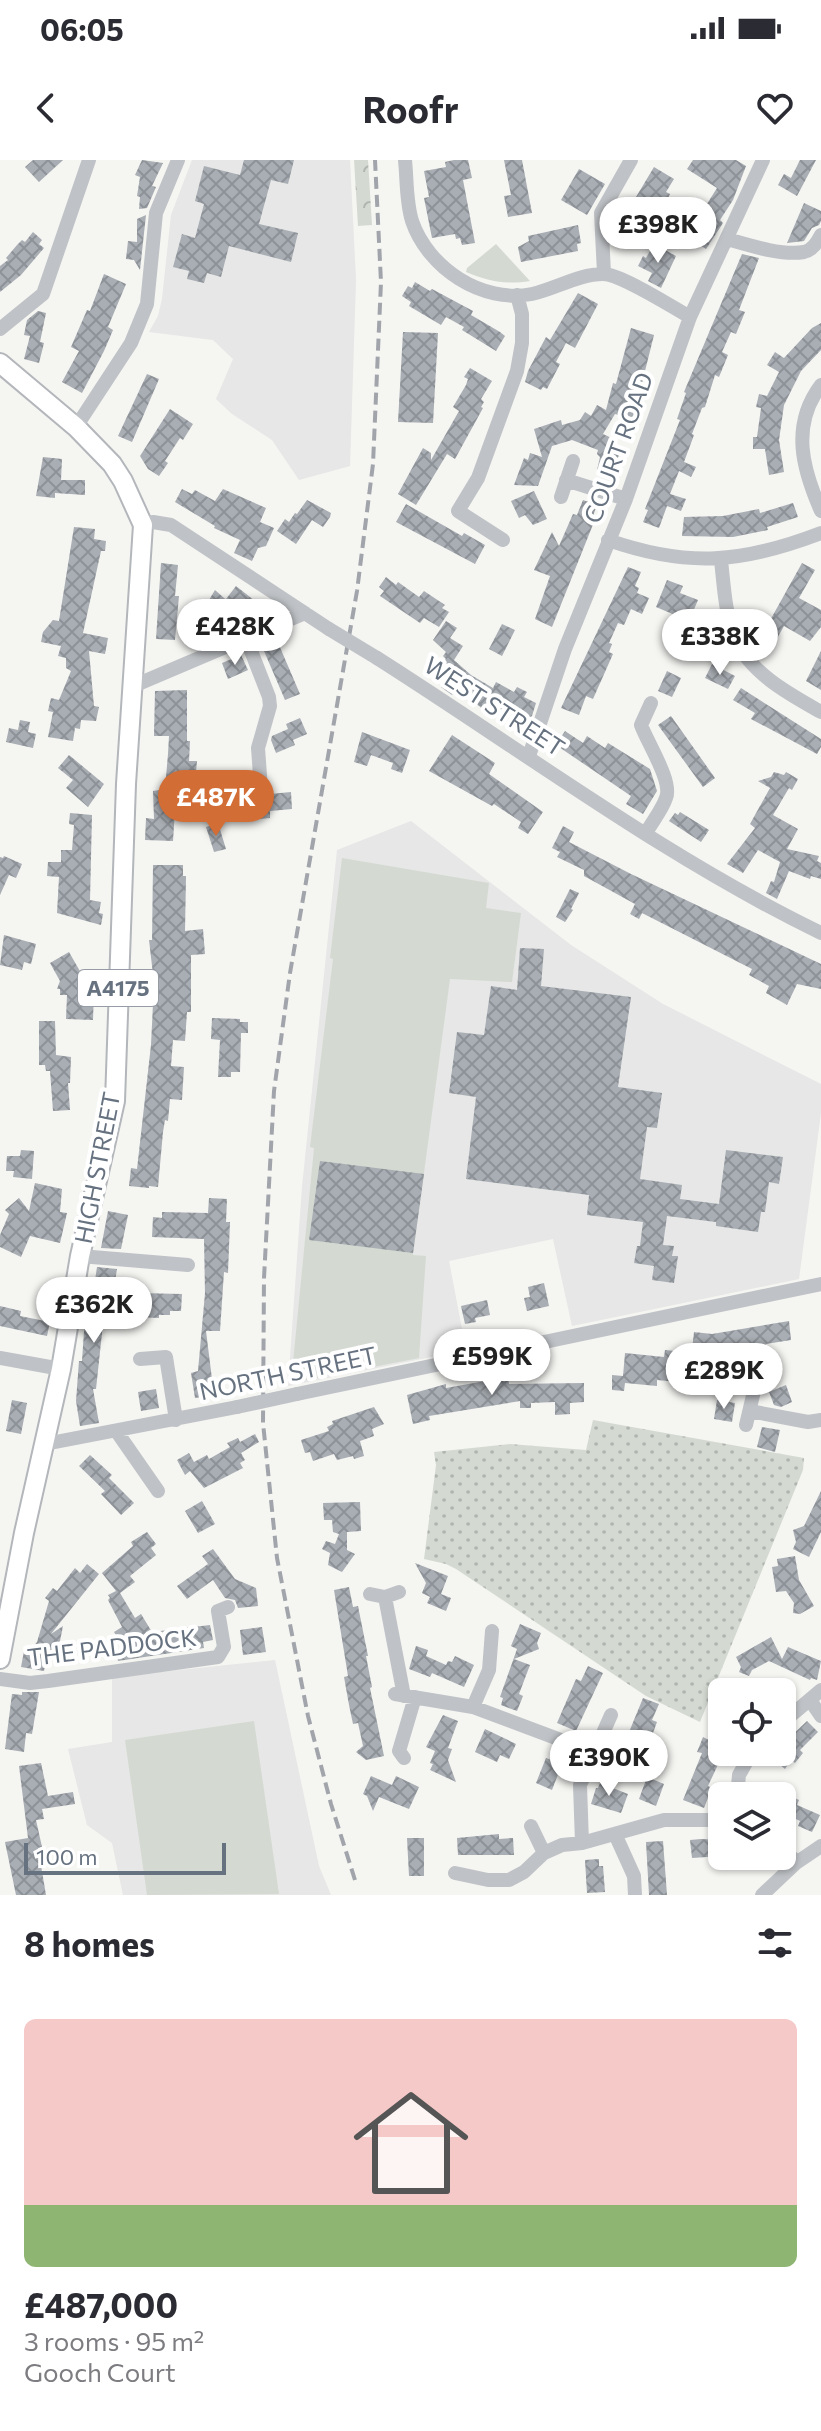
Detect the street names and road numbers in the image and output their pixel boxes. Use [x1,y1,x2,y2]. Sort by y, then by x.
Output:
street label: COURT ROAD [577,368,658,527]
street label: WEST STREET [419,650,570,762]
road number: A4175 [78,970,158,1006]
street label: HIGH STREET [68,1089,125,1246]
street label: NORTH STREET [196,1340,379,1405]
street label: THE PADDOCK [26,1622,198,1671]

